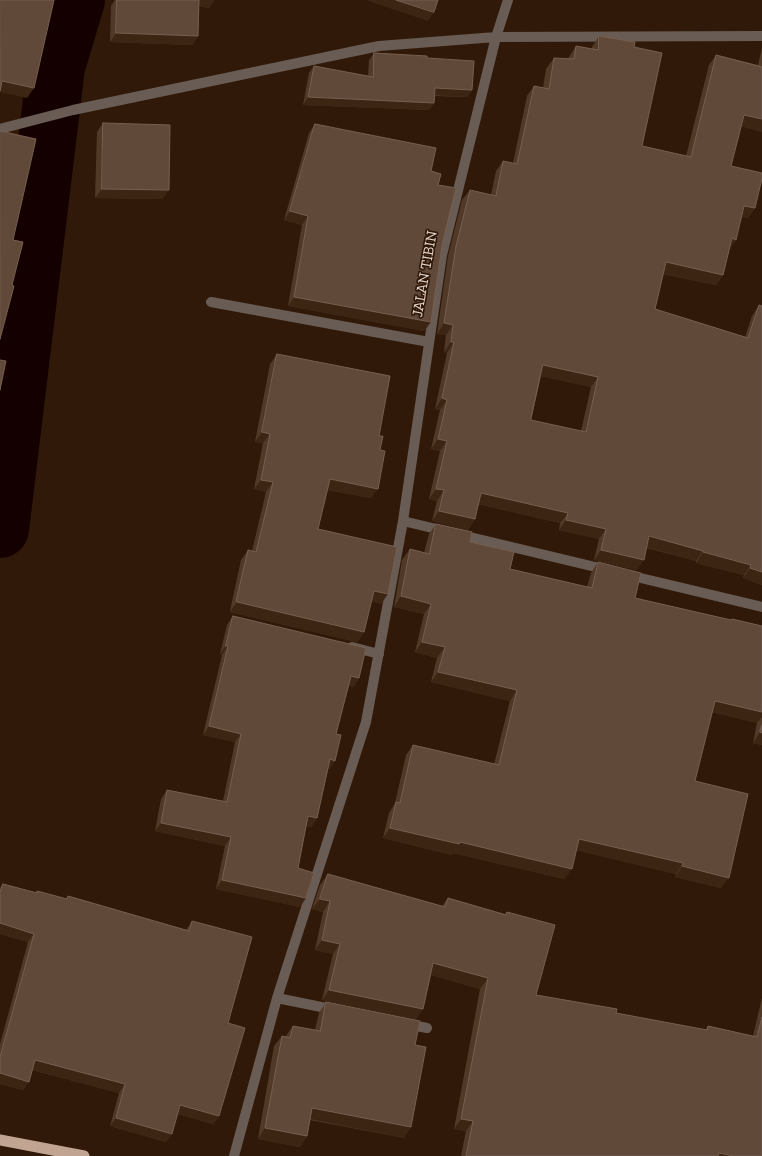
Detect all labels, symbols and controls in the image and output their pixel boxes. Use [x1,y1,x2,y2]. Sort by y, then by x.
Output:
street label: JALAN TIBIN [409,229,441,319]

